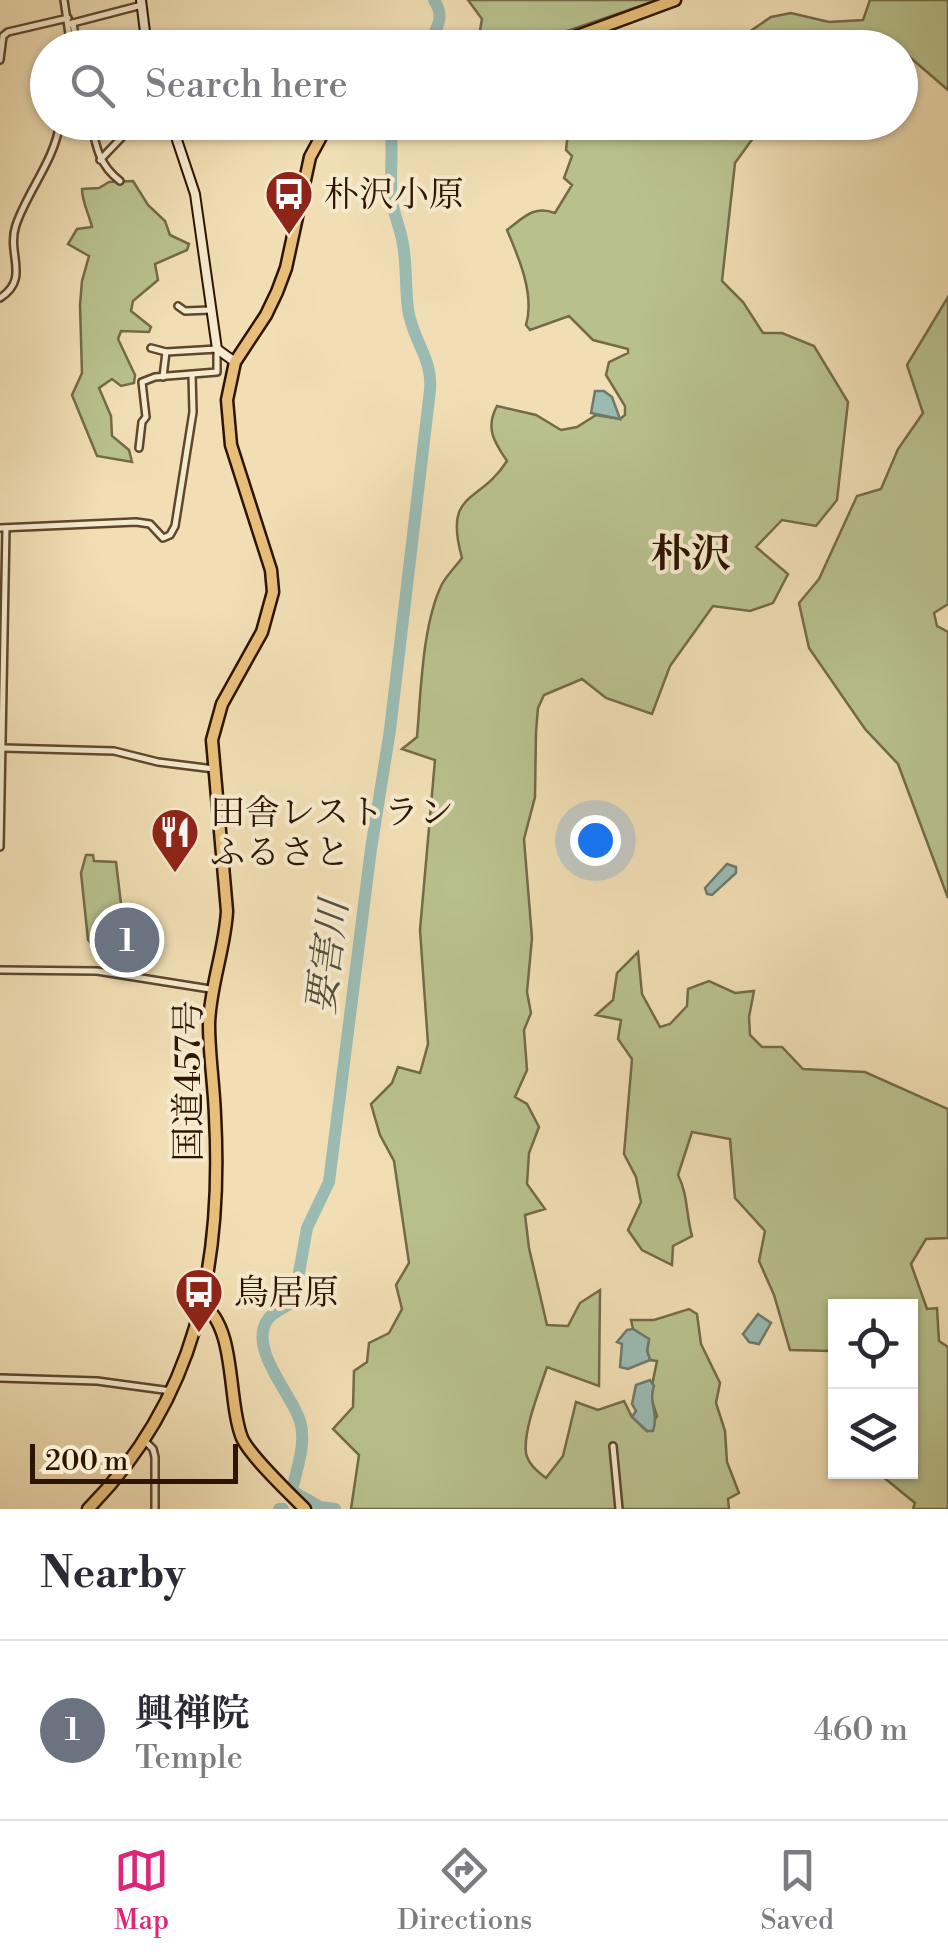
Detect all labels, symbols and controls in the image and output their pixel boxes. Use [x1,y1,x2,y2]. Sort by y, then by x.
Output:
search box [30,30,918,140]
icon: search [65,58,120,113]
text: Search here [145,62,348,109]
bus stop icon: 朴沢小原 [263,168,315,236]
place label: 朴沢小原 [324,174,464,217]
district label: 朴沢 [651,530,731,580]
place label: 田舎レストラン ふるさと [210,792,454,875]
restaurant icon: 田舎レストラン ふるさと [149,806,201,874]
your location [570,815,621,866]
water label: 要害川 [298,894,359,1017]
pin: 1 [94,902,160,978]
street label: 国道457号 [168,1000,211,1162]
bus stop icon: 鳥居原 [173,1266,225,1334]
place label: 鳥居原 [234,1272,339,1315]
map controls [828,1299,918,1479]
button: locate [828,1299,918,1389]
button: layers [828,1389,918,1479]
scale bar [30,1439,238,1484]
text: 200 m [45,1444,128,1479]
text: Nearby [40,1548,185,1601]
text: 興禅院 [135,1691,249,1738]
text: 1 [65,1710,80,1750]
text: 460 m [814,1710,908,1750]
text: Temple [135,1738,243,1778]
tab: Map [114,1843,169,1938]
tab: Directions [397,1843,532,1938]
tab: Saved [760,1843,834,1938]

